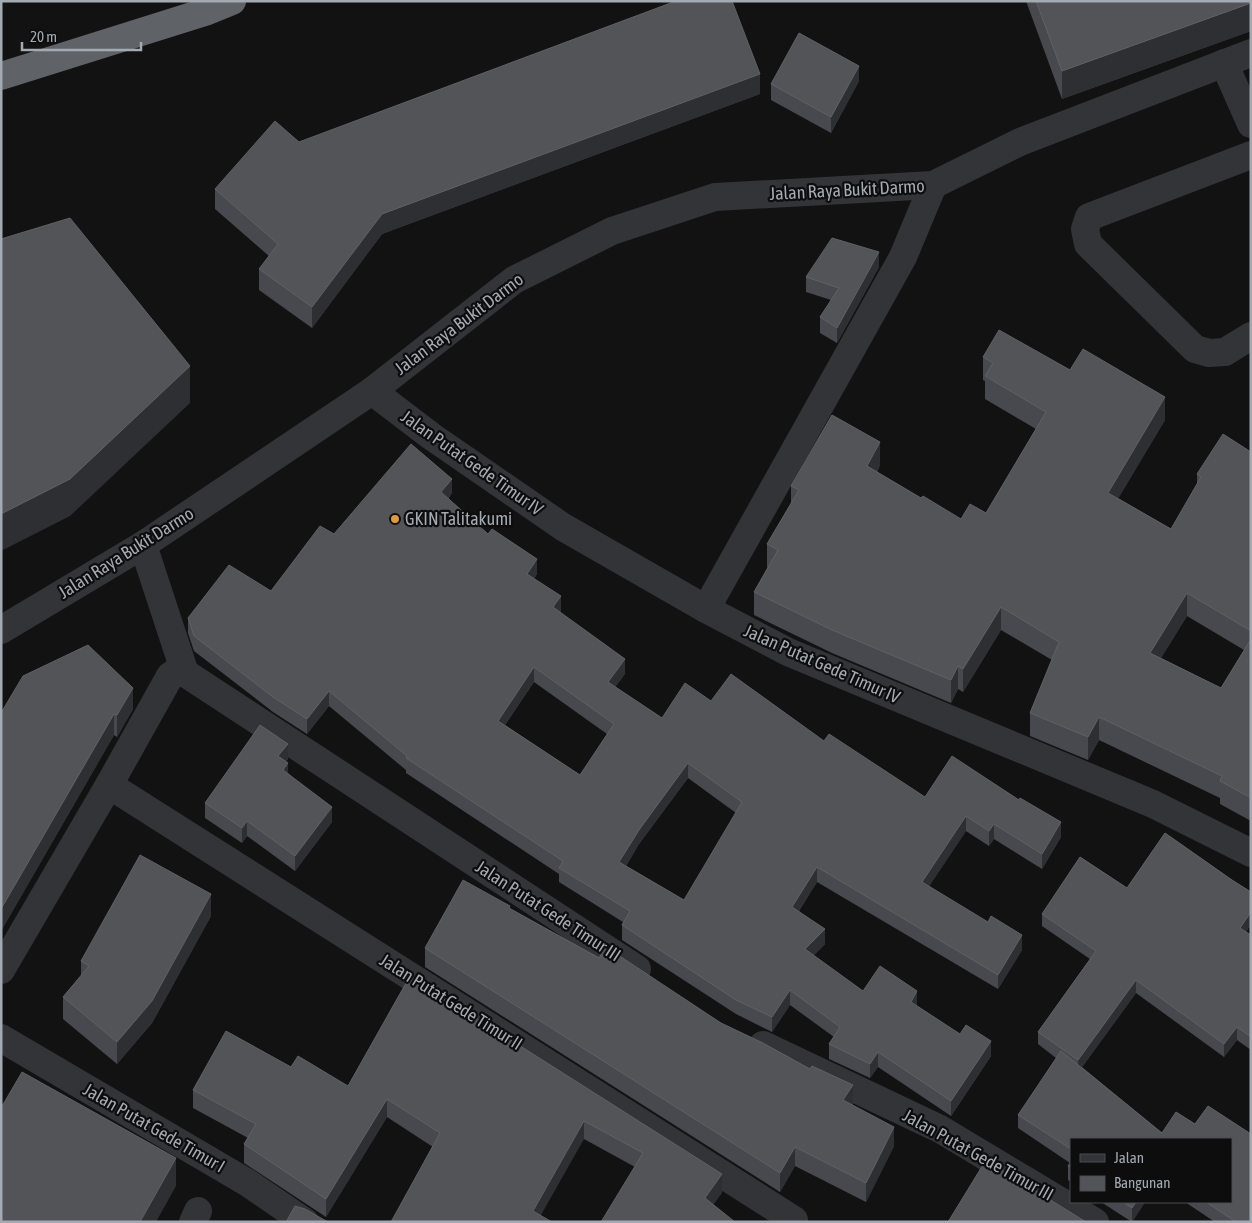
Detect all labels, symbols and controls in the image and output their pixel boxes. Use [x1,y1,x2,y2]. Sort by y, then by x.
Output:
scale bar [22,20,141,52]
text: 20 m [30,28,57,45]
street label: Jalan Raya Bukit Darmo [769,175,925,204]
street label: Jalan Raya Bukit Darmo [390,268,527,379]
street label: Jalan Putat Gede Timur IV [397,406,547,520]
street label: Jalan Raya Bukit Darmo [54,502,197,603]
place label: GKIN Talitakumi [405,508,512,529]
marker: GKIN Talitakumi [389,513,401,525]
street label: Jalan Putat Gede Timur IV [741,620,904,707]
street label: Jalan Putat Gede Timur III [472,856,625,965]
street label: Jalan Putat Gede Timur II [376,949,526,1054]
street label: Jalan Putat Gede Timur I [80,1079,229,1177]
street label: Jalan Putat Gede Timur III [899,1104,1057,1205]
legend [1070,1138,1232,1203]
text: Jalan [1114,1149,1144,1166]
text: Bangunan [1114,1174,1171,1191]

